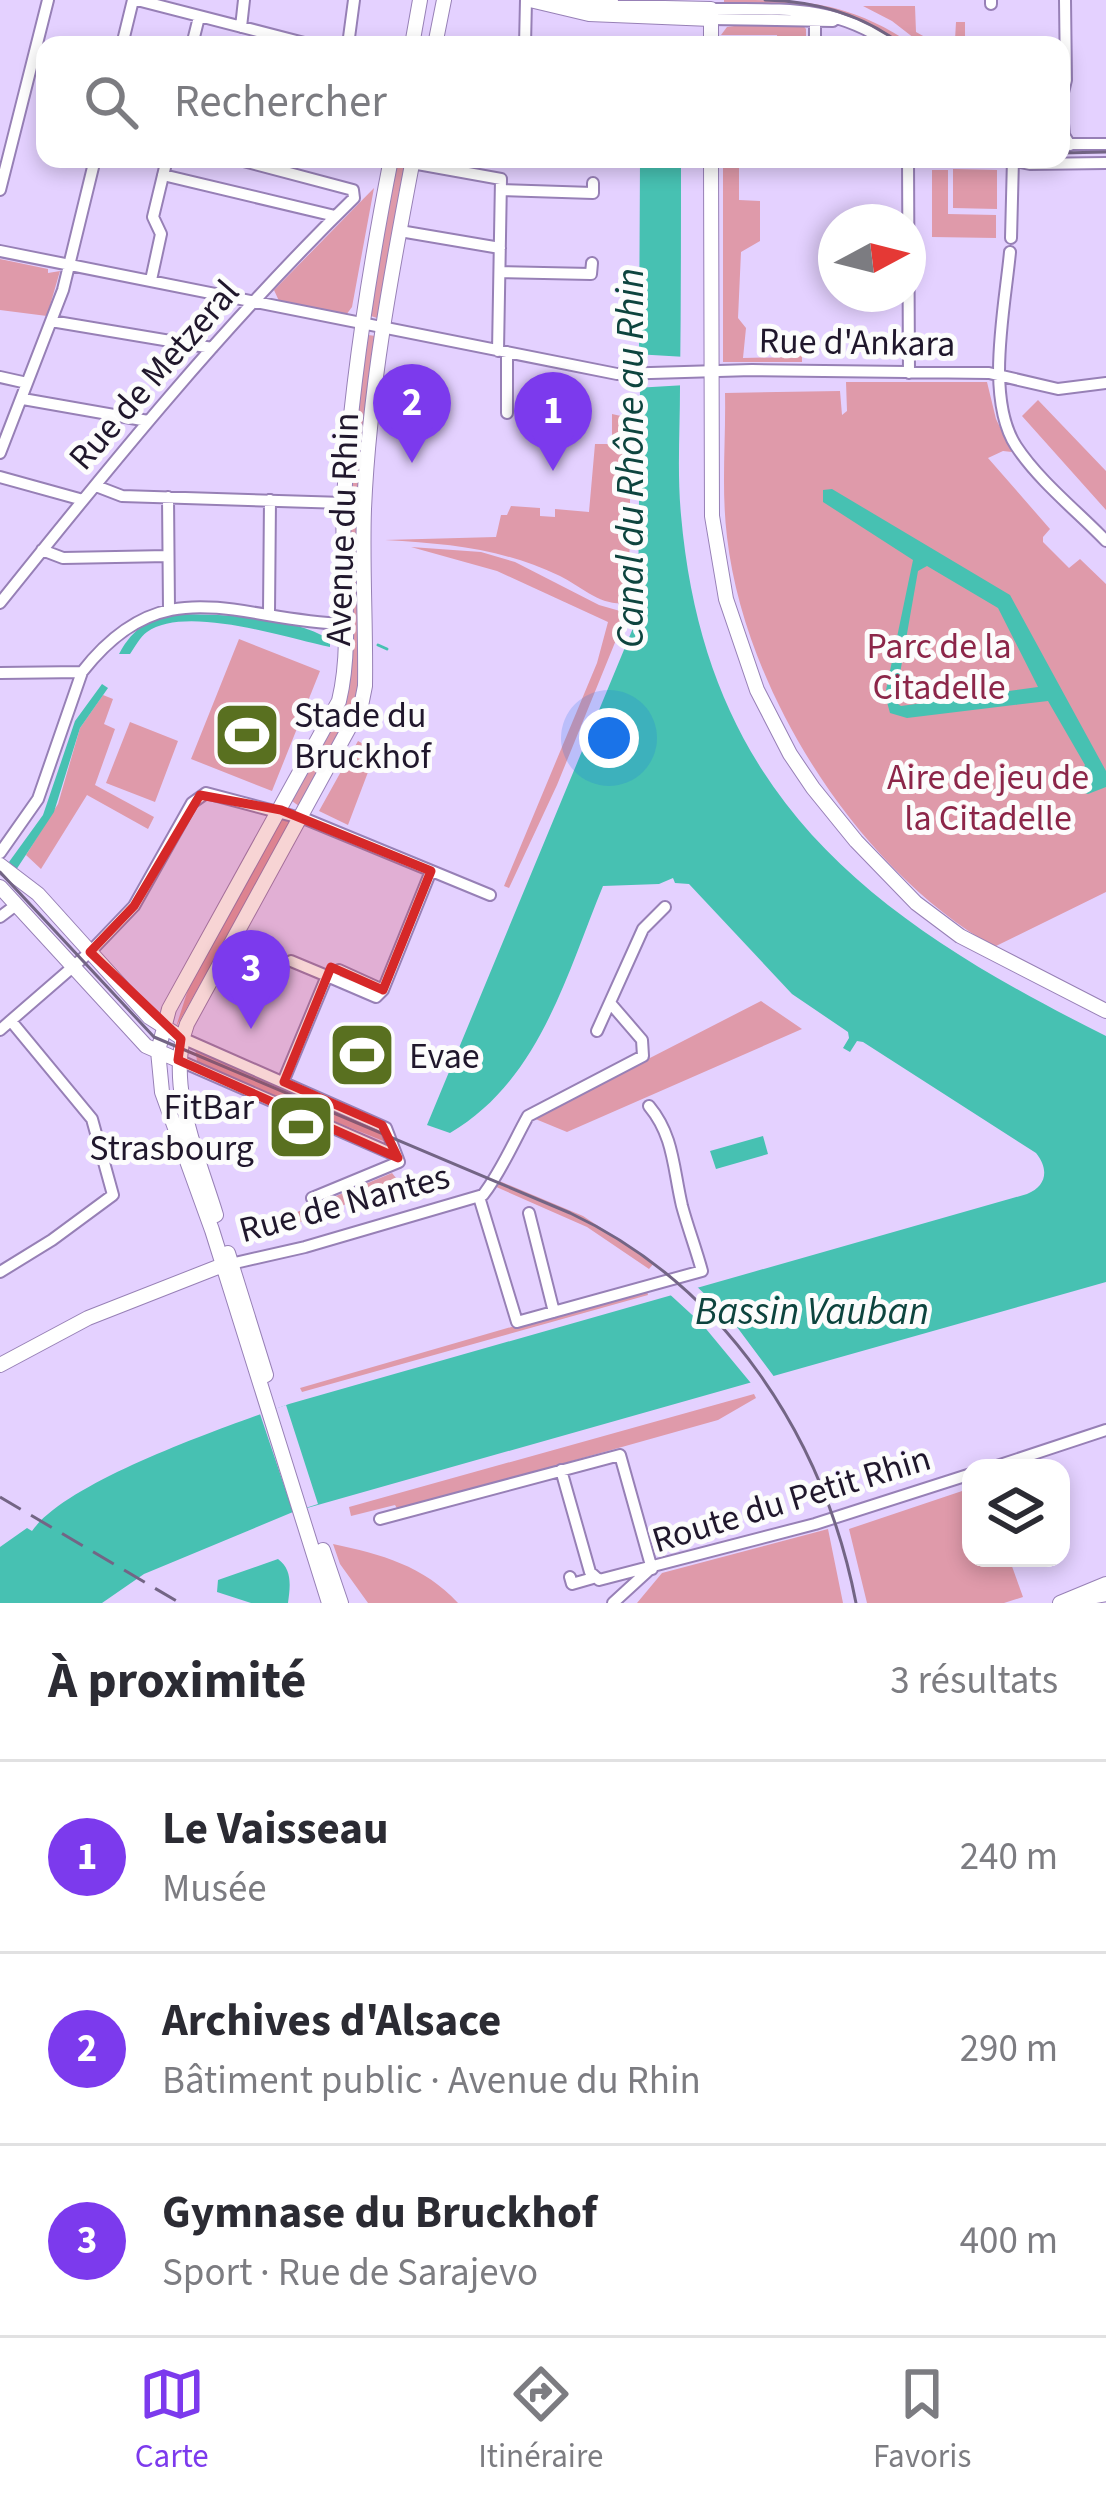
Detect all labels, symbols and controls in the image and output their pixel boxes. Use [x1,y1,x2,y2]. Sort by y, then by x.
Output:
search box [36,36,1070,168]
icon: search [78,69,144,135]
text: Rechercher [174,70,387,134]
north arrow [818,204,926,312]
water label: Canal du Rhône au Rhin [603,268,659,648]
street label: Rue de Metzeral [57,269,251,481]
street label: Rue d'Ankara [758,315,956,370]
pin: 2 [373,364,451,463]
pin: 1 [514,372,592,471]
street label: Avenue du Rhin [313,411,372,647]
park label: Parc de la Citadelle [866,621,1012,713]
place label: Stade du Bruckhof [294,690,432,782]
sports icon: Stade du Bruckhof [212,700,282,770]
your location [579,708,639,768]
park label: Aire de jeu de la Citadelle [887,752,1089,844]
pin: 3 [212,930,290,1029]
sports icon: Evae [327,1020,397,1090]
place label: Evae [409,1031,480,1082]
place label: FitBar Strasbourg [89,1082,254,1174]
sports icon: FitBar Strasbourg [266,1092,336,1162]
street label: Rue de Nantes [234,1151,455,1256]
water label: Bassin Vauban [695,1284,929,1340]
street label: Route du Petit Rhin [646,1433,937,1566]
map controls [962,1459,1070,1567]
button: layers [962,1459,1070,1567]
text: À proximité [48,1645,306,1717]
text: 3 résultats [890,1653,1058,1709]
text: Le Vaisseau [162,1797,389,1861]
text: 1 [77,1829,97,1885]
text: 240 m [960,1829,1058,1885]
text: Musée [162,1861,267,1917]
text: Archives d'Alsace [162,1989,501,2053]
text: 2 [77,2021,97,2077]
text: 290 m [960,2021,1058,2077]
text: Bâtiment public · Avenue du Rhin [162,2053,701,2109]
text: Gymnase du Bruckhof [162,2181,597,2245]
text: 3 [77,2213,97,2269]
text: 400 m [960,2213,1058,2269]
text: Sport · Rue de Sarajevo [162,2245,538,2301]
tab: Carte [135,2361,209,2480]
tab: Itinéraire [478,2361,603,2480]
tab: Favoris [873,2361,971,2480]

